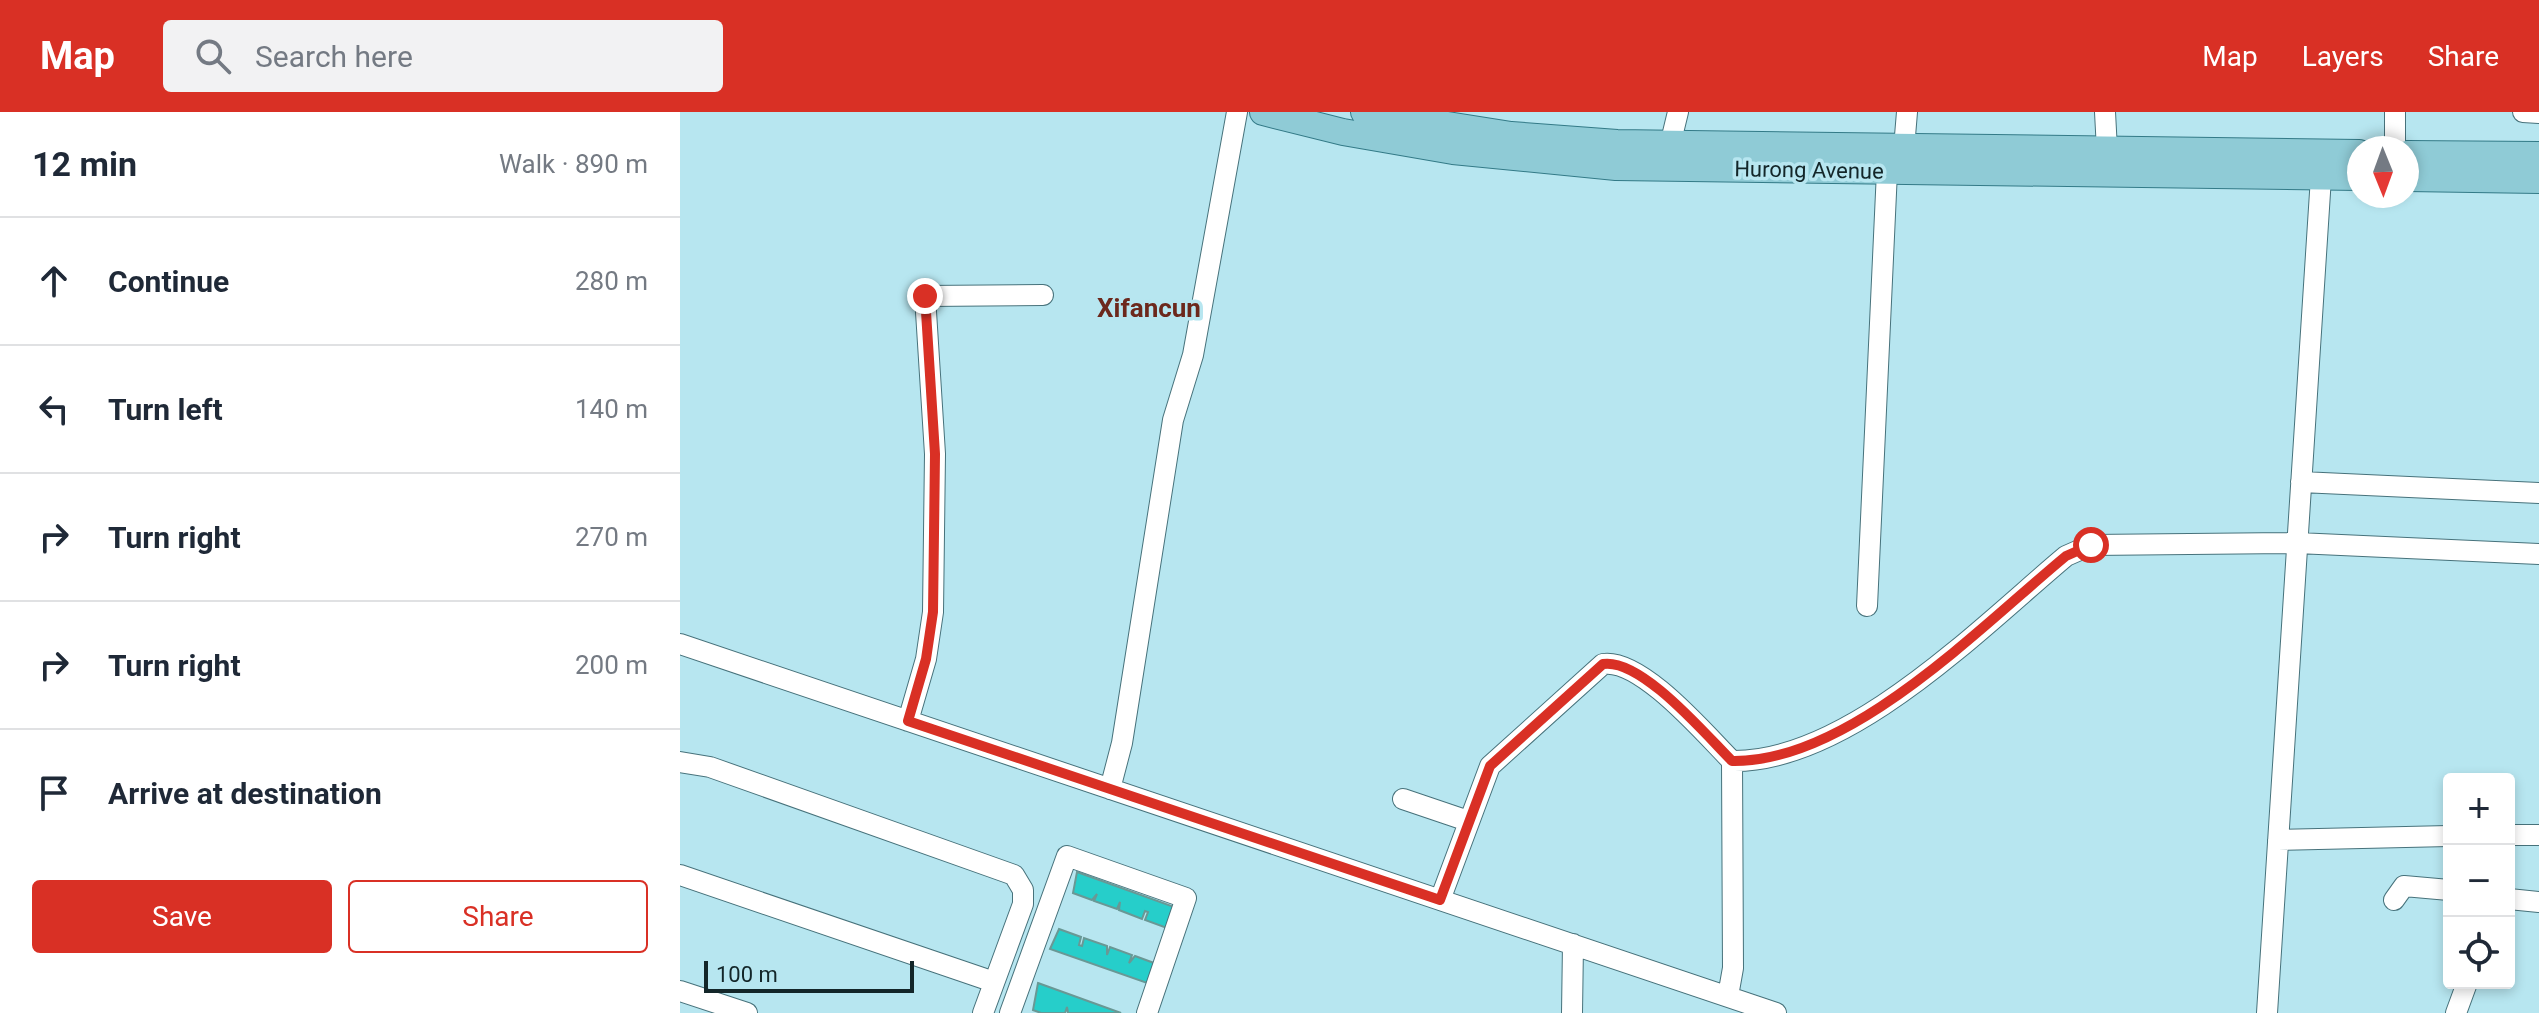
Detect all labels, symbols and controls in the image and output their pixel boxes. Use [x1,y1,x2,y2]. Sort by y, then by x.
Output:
search box [163,20,723,92]
text: Map [40,34,115,78]
icon: search [191,34,235,78]
text: Search here [255,39,413,74]
text: Map [2202,40,2258,73]
text: Layers [2302,40,2384,73]
text: Share [2428,40,2499,73]
north arrow [2347,136,2419,208]
text: 12 min [32,144,137,184]
text: Walk · 890 m [499,149,648,179]
street label: Hurong Avenue [1734,156,1884,184]
icon: ahead [32,259,76,303]
text: Continue [108,264,229,299]
text: 280 m [575,266,648,296]
route end [907,278,943,314]
district label: Xifancun [1097,293,1201,323]
icon: left [32,387,76,431]
text: Turn left [108,392,223,427]
text: 140 m [575,394,648,424]
icon: right [32,515,76,559]
text: Turn right [108,520,241,555]
text: 270 m [575,522,648,552]
route start [2073,527,2109,563]
icon: right [32,643,76,687]
text: Turn right [108,648,241,683]
text: 200 m [575,650,648,680]
icon: arrive [32,771,76,815]
map controls [2443,773,2515,989]
button: + [2443,773,2515,845]
text: Arrive at destination [108,776,382,811]
button: − [2443,845,2515,917]
button: Save [32,880,332,953]
button: Share [348,880,648,953]
button: locate [2443,917,2515,989]
scale bar [704,957,914,993]
text: 100 m [716,962,778,987]

